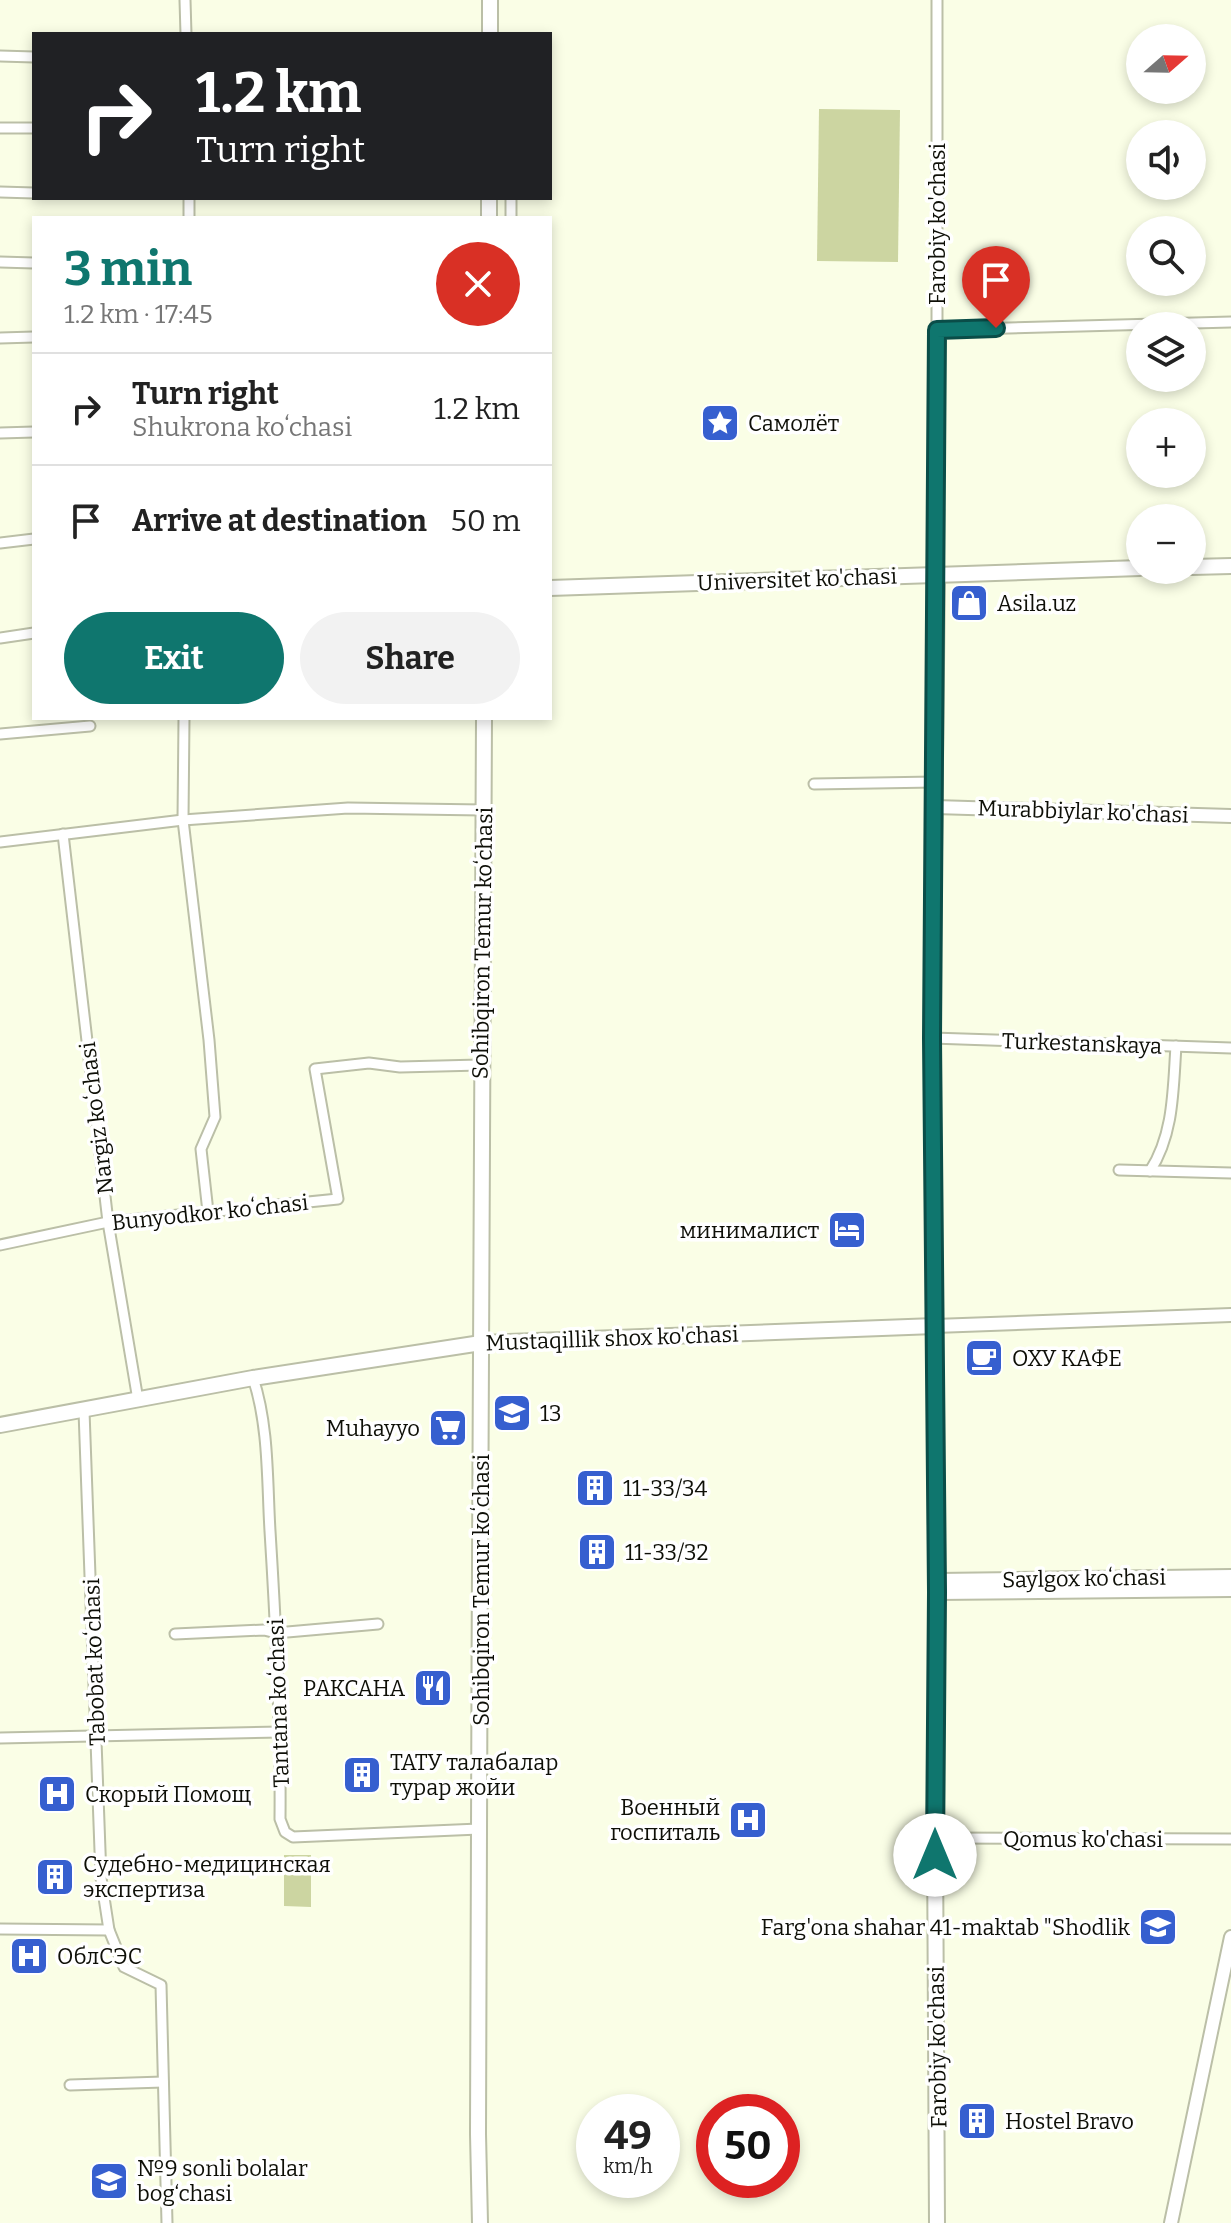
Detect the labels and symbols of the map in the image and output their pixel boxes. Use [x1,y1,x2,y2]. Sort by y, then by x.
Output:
north arrow [1126,24,1206,104]
street label: Farobiy ko'chasi [924,142,951,305]
pin [962,246,1030,328]
place icon: Самолёт [699,402,741,444]
place label: Самолёт [748,410,839,437]
street label: Universitet ko'chasi [697,563,898,596]
shop icon: Asila.uz [948,582,990,624]
place label: Asila.uz [997,590,1076,617]
street label: Murabbiylar ko'chasi [977,794,1189,829]
street label: Sohibqiron Temur koʻchasi [467,806,498,1079]
street label: Turkestanskaya [1001,1027,1163,1060]
street label: Nargiz koʻchasi [74,1040,119,1196]
street label: Bunyodkor koʻchasi [110,1189,310,1236]
hotel icon: минималист [826,1209,868,1251]
place label: минималист [680,1217,819,1244]
street label: Mustaqillik shox ko'chasi [485,1321,740,1356]
cafe icon: ОХУ КАФЕ [963,1337,1005,1379]
place label: ОХУ КАФЕ [1012,1345,1122,1372]
school or university icon: 13 [491,1392,533,1434]
place label: 13 [540,1400,561,1427]
supermarket icon: Muhayyo [427,1407,469,1449]
place label: Muhayyo [326,1415,420,1442]
street label: Sohibqiron Temur koʻchasi [468,1453,495,1726]
building icon: 11-33/34 [574,1467,616,1509]
place label: 11-33/34 [623,1475,708,1502]
building icon: 11-33/32 [576,1531,618,1573]
place label: 11-33/32 [625,1539,709,1566]
street label: Saylgox koʻchasi [1002,1564,1167,1593]
street label: Tabobat koʻchasi [78,1577,111,1746]
street label: Tantana koʻchasi [262,1617,295,1788]
restaurant icon: РАКСАНА [412,1667,454,1709]
place label: РАКСАНА [303,1675,405,1702]
place label: ТАТУ талабалар турар жойи [390,1749,558,1801]
building icon: ТАТУ талабалар турар жойи [341,1754,383,1796]
hospital icon: Скорый Помощ [36,1773,78,1815]
place label: Скорый Помощ [85,1781,252,1808]
place label: Военный госпиталь [610,1794,720,1846]
hospital icon: Военный госпиталь [727,1799,769,1841]
position arrow [893,1813,977,1897]
street label: Qomus ko'chasi [1003,1826,1164,1853]
place label: Судебно-медицинская экспертиза [83,1851,331,1903]
building icon: Судебно-медицинская экспертиза [34,1856,76,1898]
school or university icon: Farg'ona shahar 41-maktab "Shodlik [1137,1906,1179,1948]
place label: Farg'ona shahar 41-maktab "Shodlik [761,1914,1131,1941]
hospital icon: ОблСЭС [8,1935,50,1977]
place label: ОблСЭС [57,1943,142,1970]
street label: Farobiy ko'chasi [923,1965,952,2128]
speed limit sign: 50 [696,2094,800,2198]
building icon: Hostel Bravo [956,2100,998,2142]
place label: Hostel Bravo [1005,2108,1134,2135]
place label: №9 sonli bolalar bog‘chasi [137,2155,308,2207]
school or university icon: №9 sonli bolalar bog‘chasi [88,2160,130,2202]

